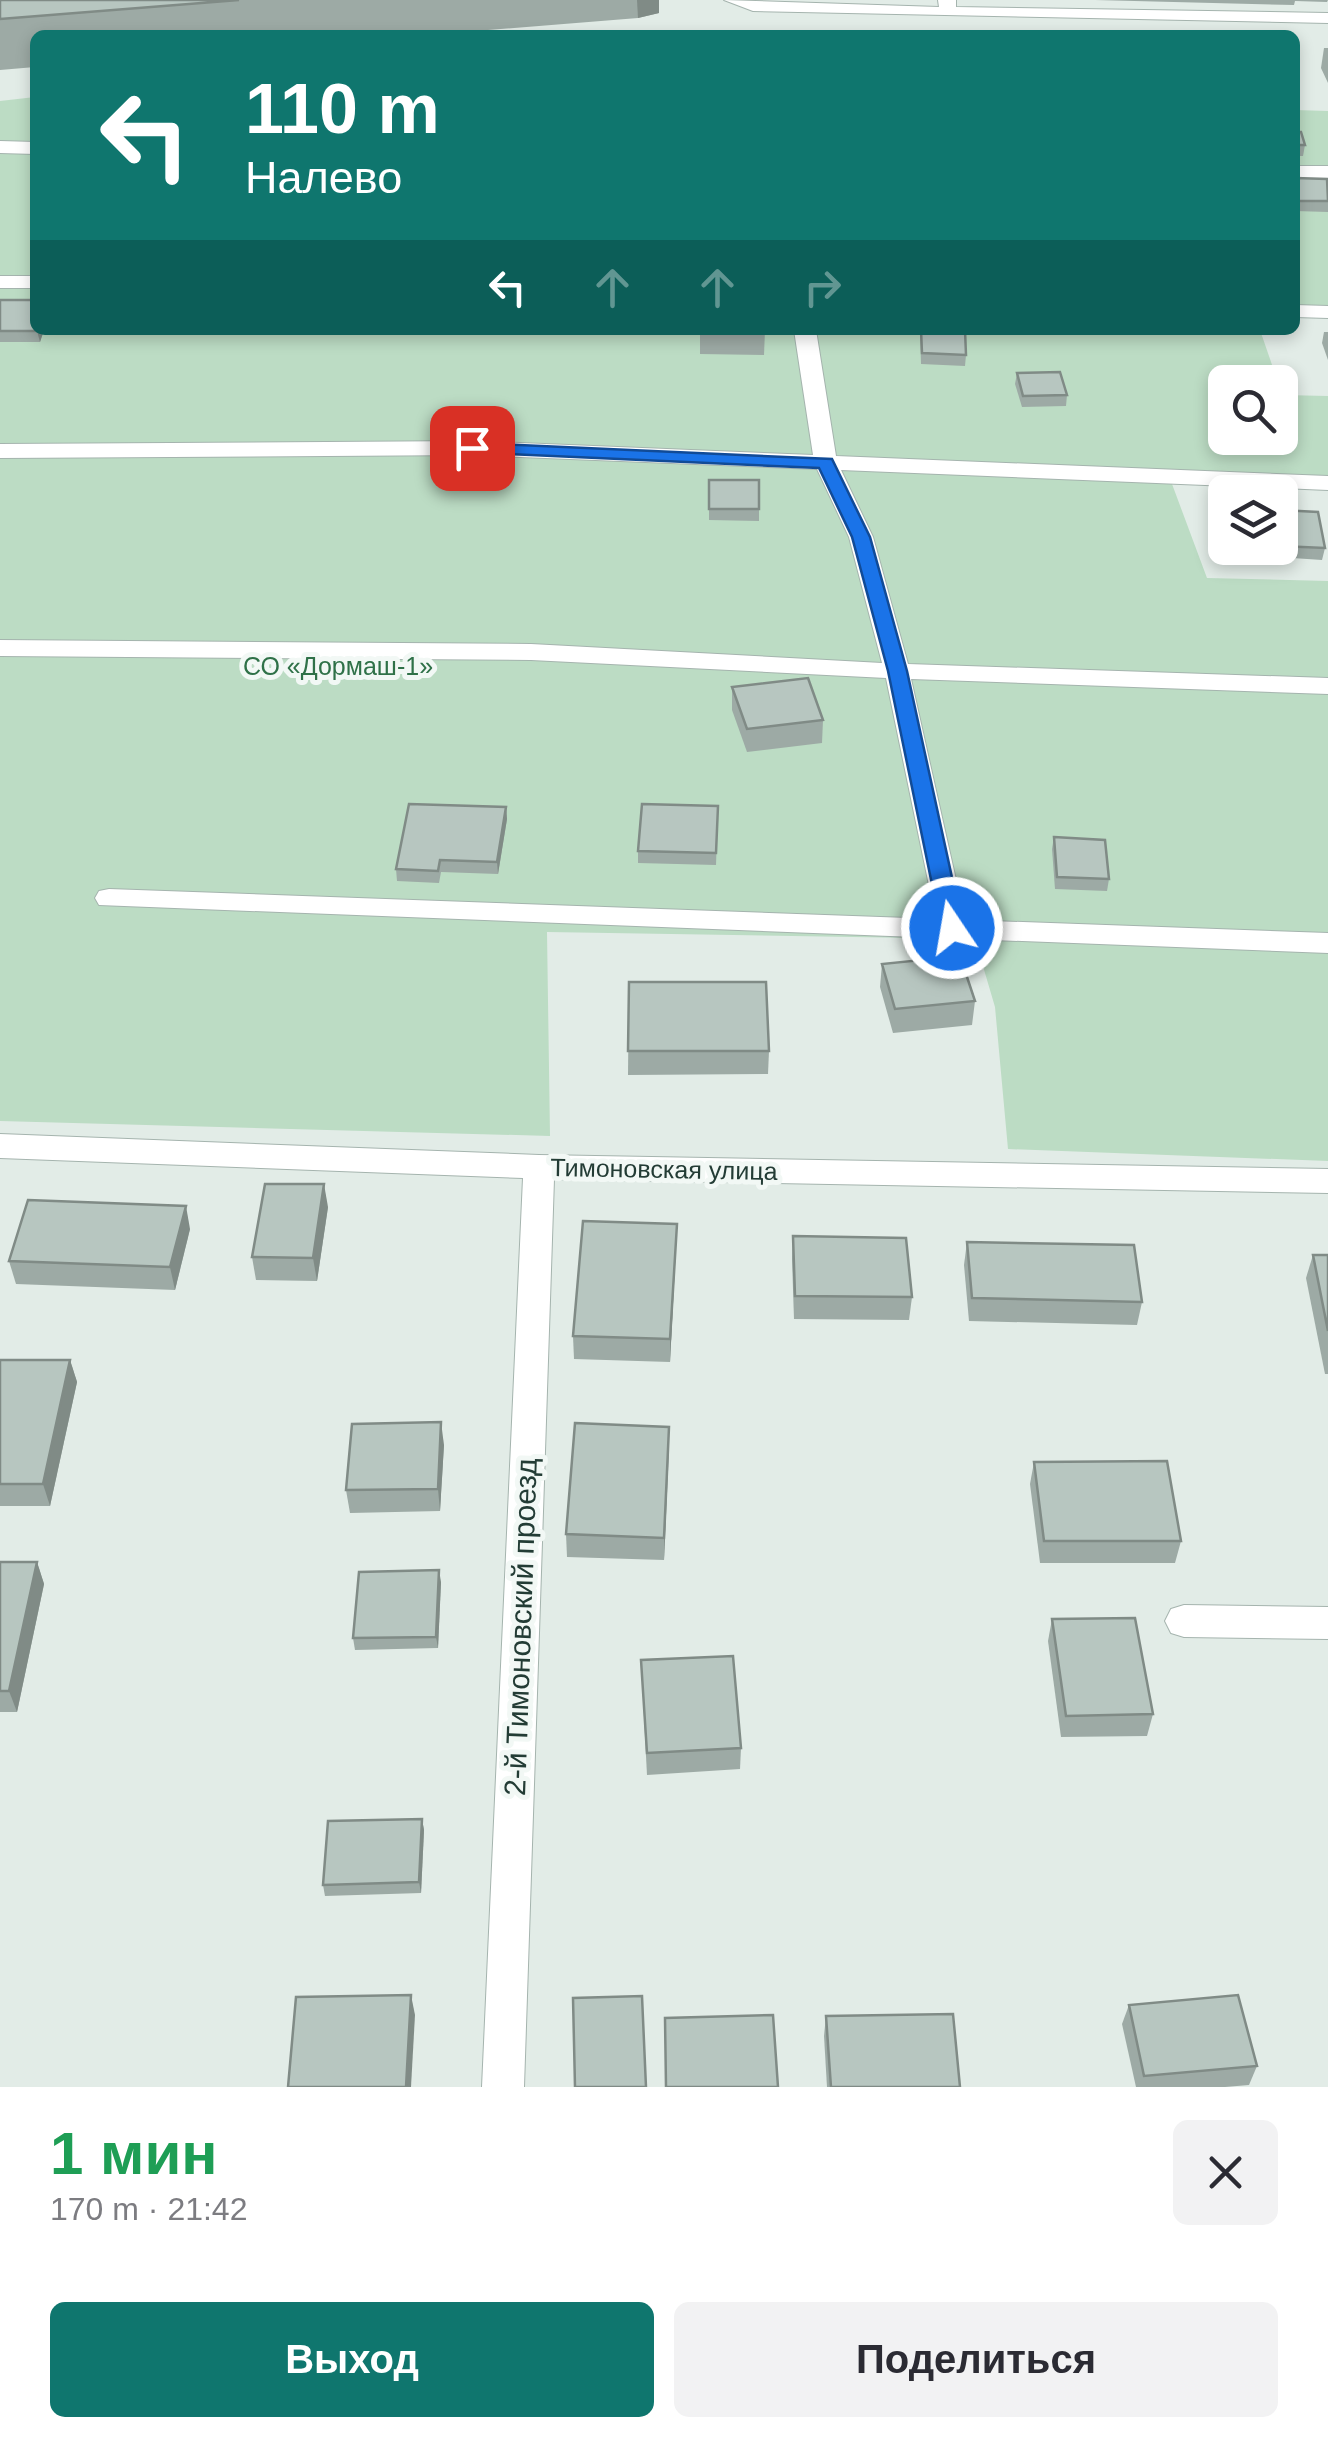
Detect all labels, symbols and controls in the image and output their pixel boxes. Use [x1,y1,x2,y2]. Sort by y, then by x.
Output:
icon: left [80,70,210,200]
text: 110 m [245,70,440,148]
text: Налево [245,152,402,203]
icon: left [480,260,535,315]
icon: ahead [585,260,640,315]
icon: ahead [690,260,745,315]
icon: right [795,260,850,315]
map controls [1208,365,1298,565]
button: search [1208,365,1298,455]
pin [430,406,515,491]
icon: arrive [445,421,500,476]
button: layers [1208,475,1298,565]
park label: СО «Дормаш-1» [243,652,433,680]
position arrow [900,876,1004,980]
street label: Тимоновская улица [550,1153,778,1185]
street label: 2-й Тимоновский проезд [498,1458,543,1796]
text: 1 мин [50,2120,218,2187]
button: close [1173,2120,1278,2225]
text: 170 m · 21:42 [50,2191,247,2227]
button: Выход [50,2302,654,2417]
button: Поделиться [674,2302,1278,2417]

